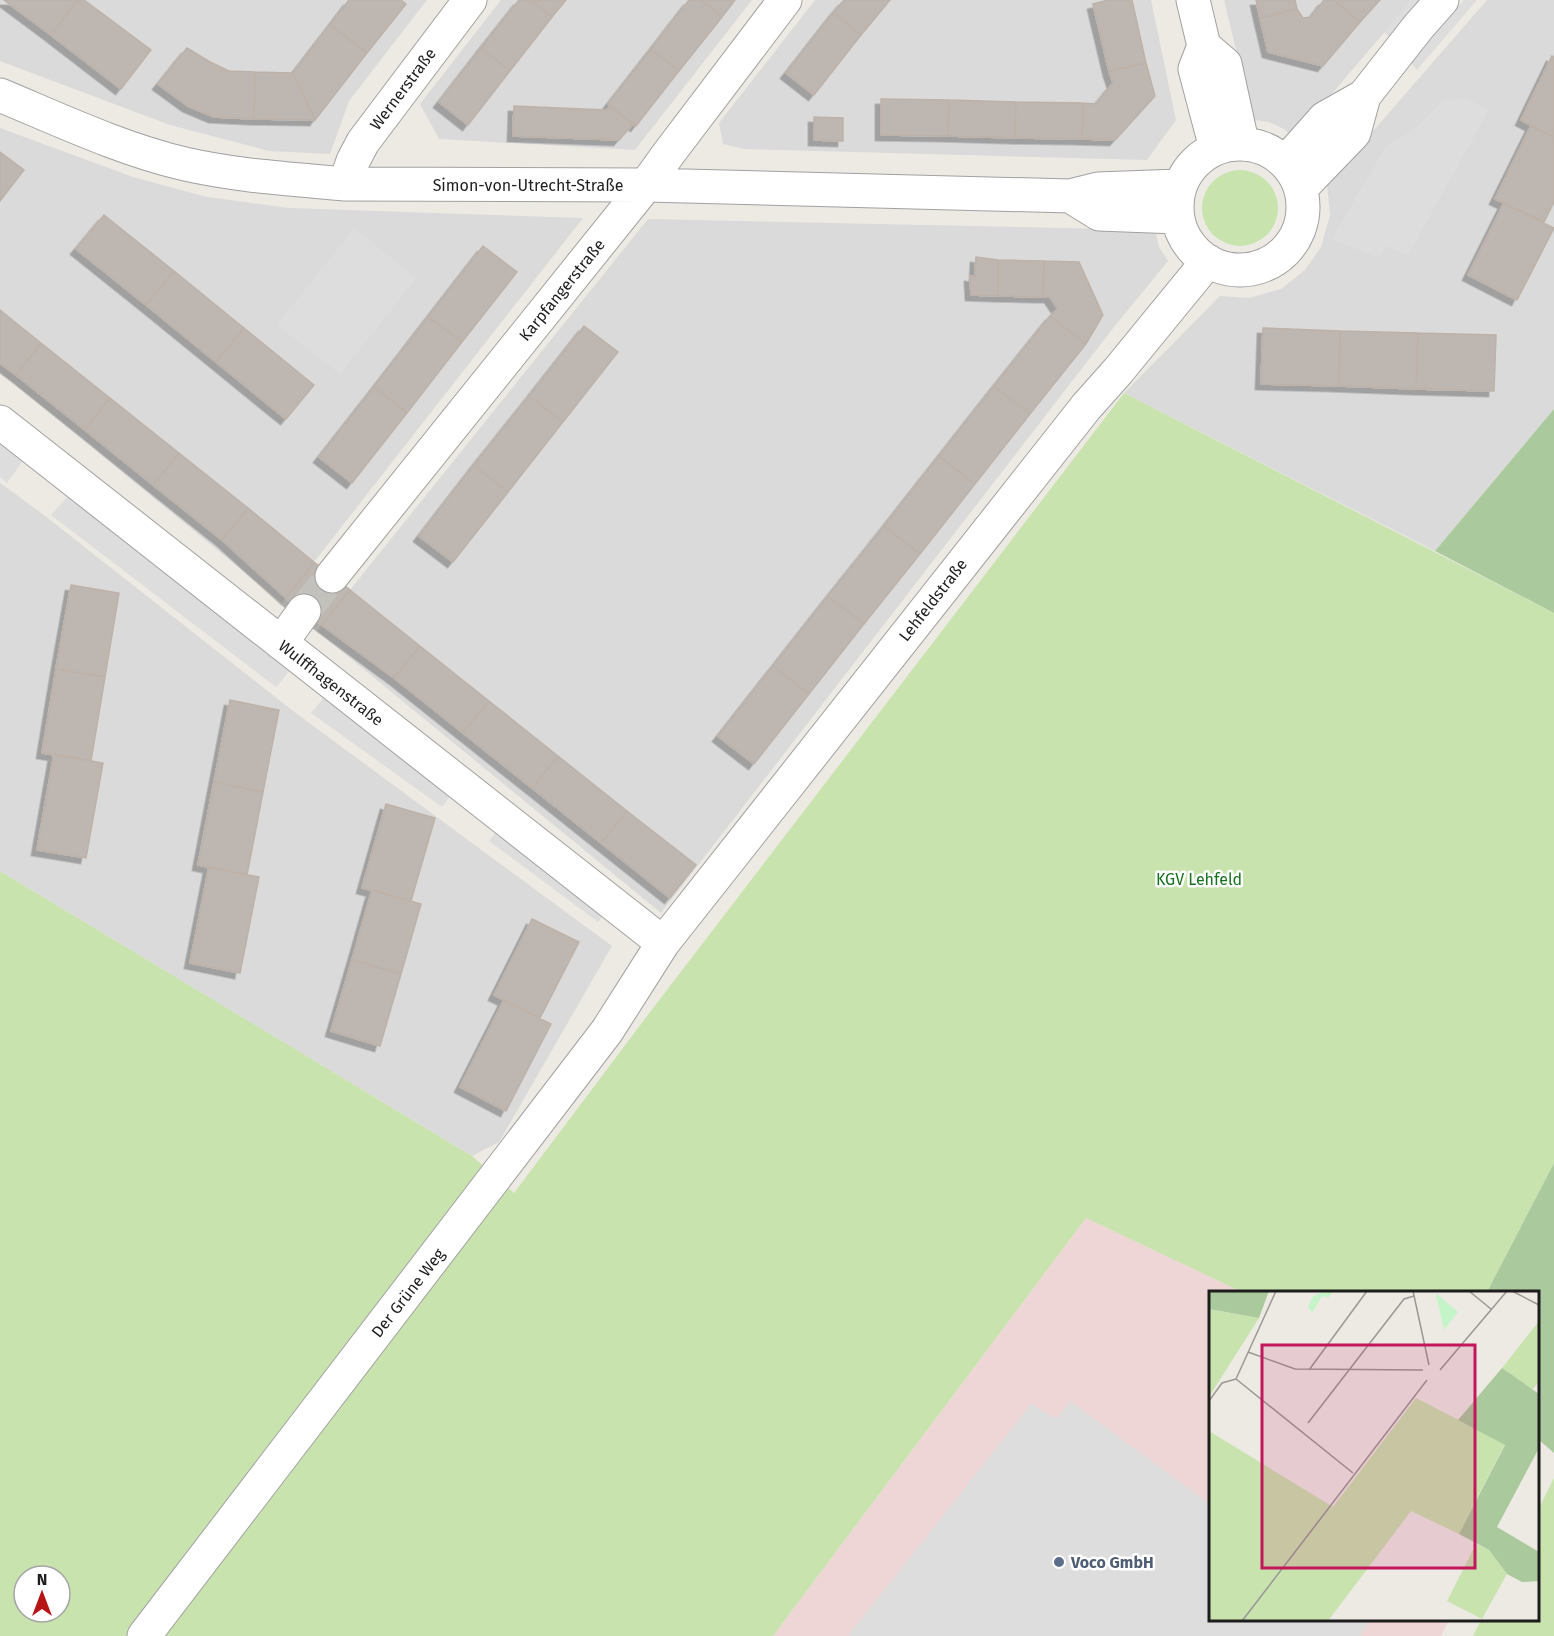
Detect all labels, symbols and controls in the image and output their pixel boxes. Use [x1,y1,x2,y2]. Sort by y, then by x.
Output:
street label: Wernerstraße [366,44,440,134]
street label: Simon-von-Utrecht-Straße [433,176,623,195]
street label: Karpfangerstraße [515,235,609,345]
street label: Lehfeldstraße [895,555,971,645]
street label: Wulffhagenstraße [275,636,387,730]
park label: KGV Lehfeld [1156,870,1242,889]
street label: Der Grüne Weg [367,1244,449,1341]
inset map [1209,1291,1539,1621]
place label: Voco GmbH [1070,1553,1154,1572]
marker: Voco GmbH [1052,1555,1066,1569]
north arrow [12,1564,72,1624]
text: N [37,1570,47,1589]

